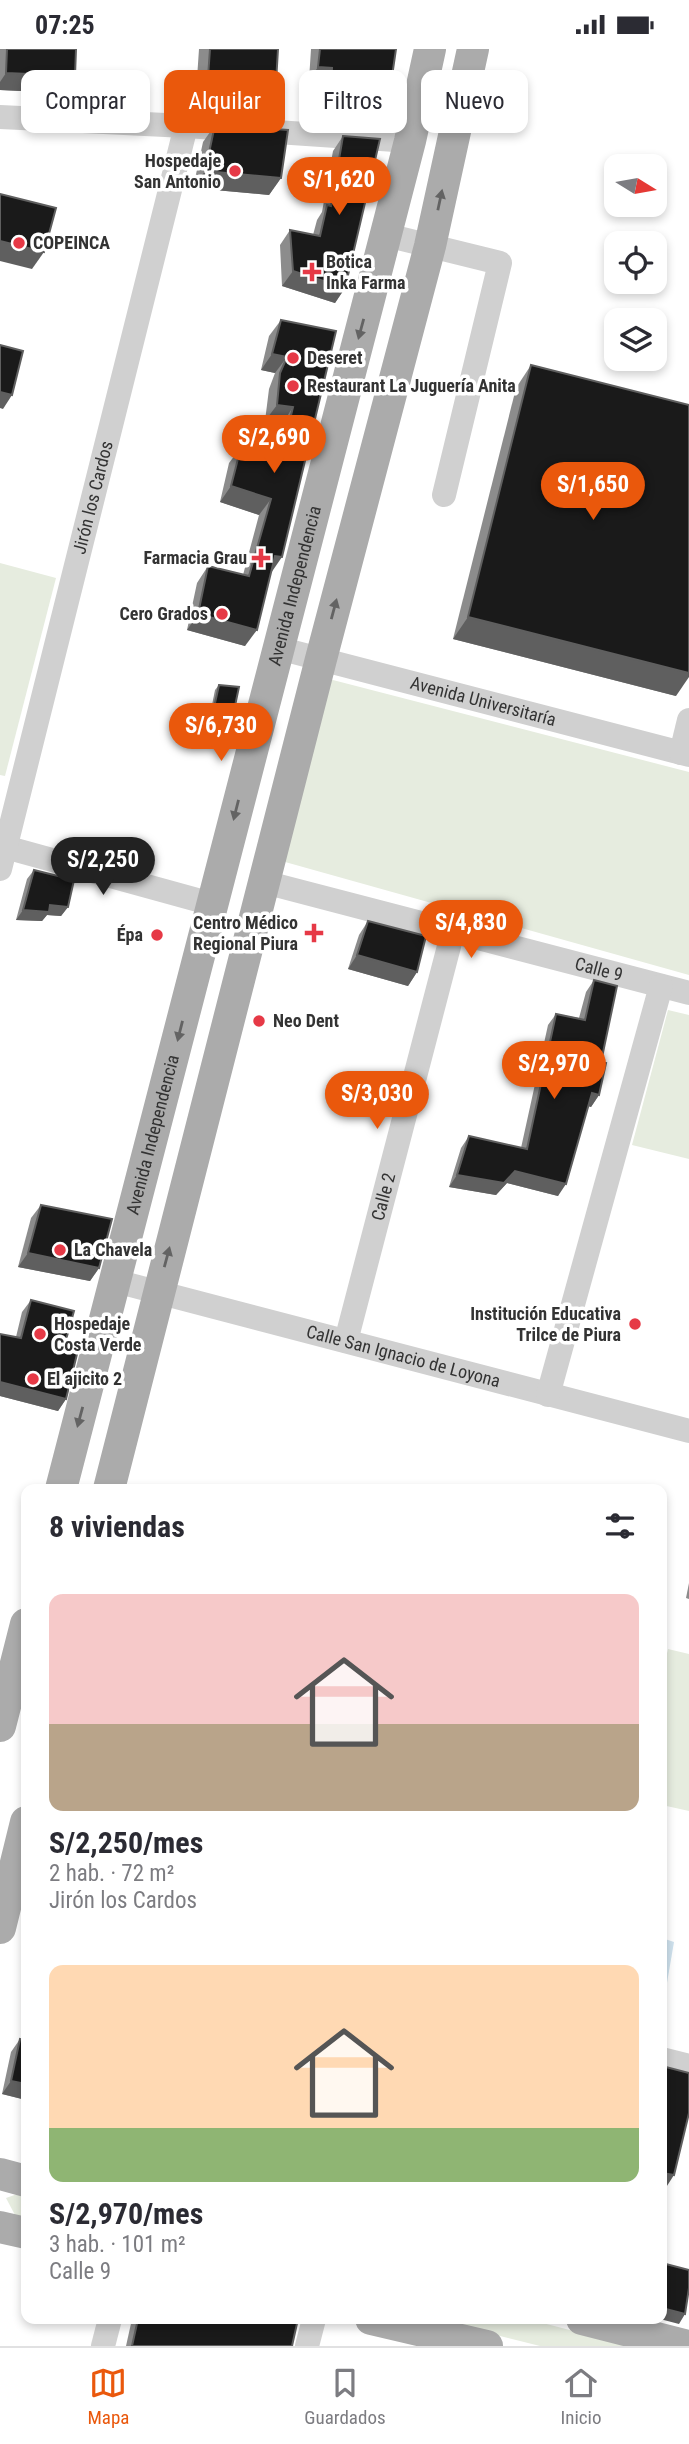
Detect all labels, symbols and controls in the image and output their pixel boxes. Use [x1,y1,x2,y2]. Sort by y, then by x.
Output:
text: 07:25 [35,10,95,40]
chip: Comprar [21,70,150,133]
chip: Alquilar [164,70,285,133]
chip: Filtros [299,70,407,133]
chip: Nuevo [421,70,528,133]
place label: Hospedaje San Antonio [134,150,221,192]
north arrow [604,154,667,217]
map controls [604,154,667,371]
pin: S/1,620 [274,157,404,217]
marker: Hospedaje San Antonio [227,163,243,179]
text: S/1,620 [303,166,375,193]
one-way arrow [435,189,446,211]
button: locate [604,231,667,294]
place label: COPEINCA [33,232,110,253]
marker: COPEINCA [11,235,27,251]
place label: Botica Inka Farma [326,251,406,293]
marker: Botica Inka Farma [304,264,320,280]
button: layers [604,308,667,371]
one-way arrow [355,318,366,340]
place label: Deseret [307,347,363,368]
marker: Deseret [285,350,301,366]
place label: Restaurant La Juguería Anita [307,375,516,396]
marker: Restaurant La Juguería Anita [285,378,301,394]
pin: S/2,690 [209,415,339,475]
text: S/2,690 [238,424,310,451]
street label: Jirón los Cardos [68,439,117,556]
pin: S/1,650 [528,463,658,522]
text: S/1,650 [557,471,629,498]
street label: Avenida Independencia [264,503,325,668]
place label: Farmacia Grau [143,547,247,568]
marker: Farmacia Grau [253,550,269,566]
one-way arrow [329,598,340,620]
place label: Cero Grados [120,603,208,624]
marker: Cero Grados [214,606,230,622]
street label: Avenida Universitaría [408,672,558,730]
pin: S/6,730 [156,703,286,763]
text: S/6,730 [185,712,257,739]
one-way arrow [230,800,241,822]
pin: S/2,250 [38,837,168,897]
text: S/2,250 [67,846,139,873]
pin: S/4,830 [406,901,536,960]
text: S/4,830 [435,909,507,936]
place label: Centro Médico Regional Piura [193,912,298,954]
marker: Centro Médico Regional Piura [304,923,324,943]
place label: Épa [117,924,143,945]
marker: Épa [149,927,165,943]
street label: Calle 9 [573,953,625,985]
place label: Neo Dent [273,1010,339,1031]
marker: Neo Dent [251,1013,267,1029]
one-way arrow [174,1020,185,1042]
pin: S/2,970 [489,1041,619,1101]
text: S/2,970 [518,1050,590,1077]
street label: Avenida Independencia [121,1052,183,1217]
pin: S/3,030 [312,1072,442,1131]
text: S/3,030 [341,1080,413,1107]
street label: Calle 2 [367,1170,399,1223]
place label: La Chavela [74,1239,152,1260]
marker: La Chavela [52,1242,68,1258]
one-way arrow [162,1245,173,1267]
place label: Institución Educativa Trilce de Piura [470,1303,621,1345]
place label: Hospedaje Costa Verde [54,1313,142,1355]
marker: Institución Educativa Trilce de Piura [627,1316,643,1332]
street label: Calle San Ignacio de Loyona [304,1320,503,1391]
marker: Hospedaje Costa Verde [32,1326,48,1342]
place label: El ajicito 2 [47,1368,122,1389]
marker: El ajicito 2 [25,1371,41,1387]
one-way arrow [74,1406,85,1428]
icon: filters [601,1507,639,1545]
text: 8 viviendas [49,1509,185,1544]
icon: home [281,1639,407,1765]
text: S/2,250/mes [49,1825,203,1860]
text: 2 hab. · 72 m² [49,1860,174,1887]
text: Jirón los Cardos [49,1887,197,1914]
icon: home [281,2010,407,2136]
text: S/2,970/mes [49,2196,203,2231]
text: 3 hab. · 101 m² [49,2231,186,2258]
text: Calle 9 [49,2258,111,2285]
tab: Mapa [87,2364,129,2429]
tab: Guardados [304,2364,386,2429]
tab: Inicio [561,2364,602,2429]

